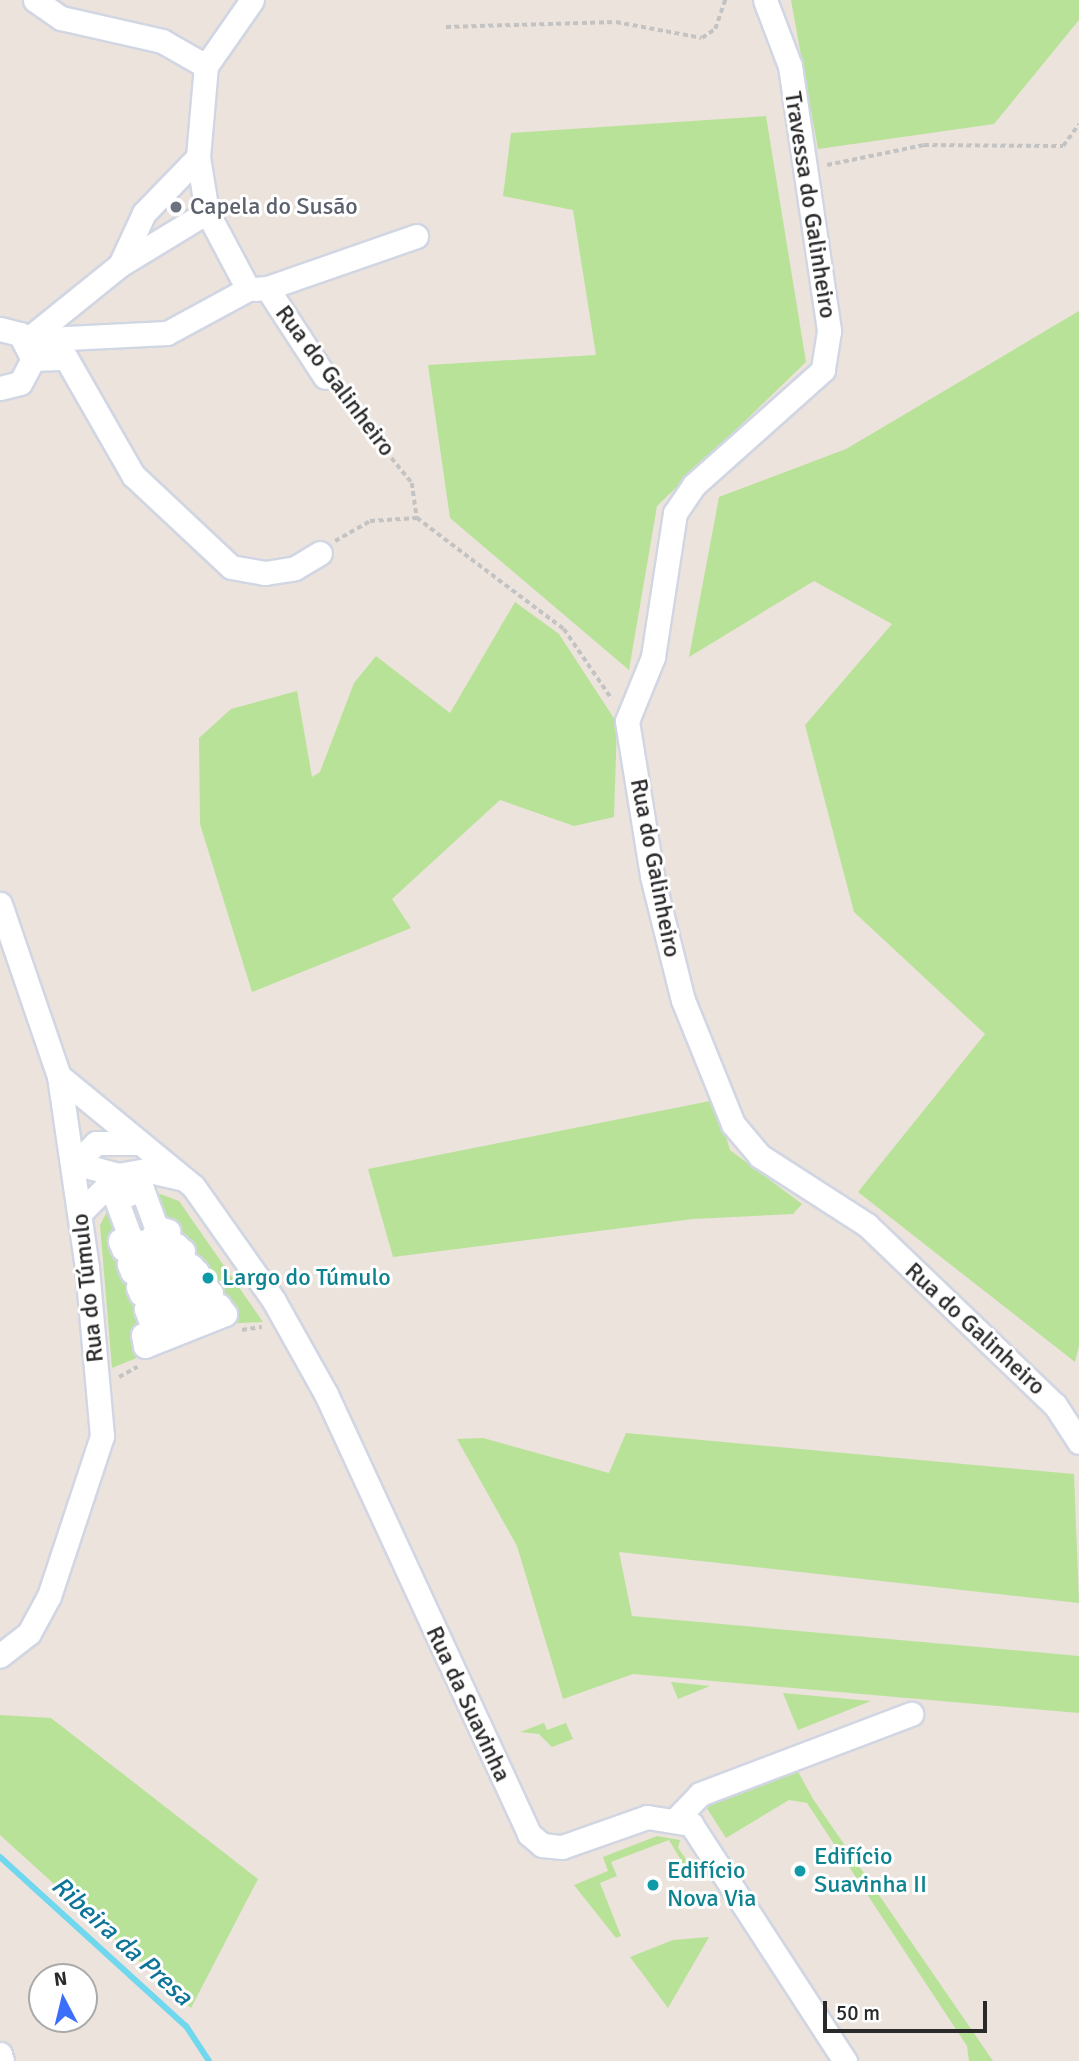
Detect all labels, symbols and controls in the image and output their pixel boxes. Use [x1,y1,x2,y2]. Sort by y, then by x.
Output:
street label: Travessa do Galinheiro [778,90,842,320]
place label: Capela do Susão [190,193,358,221]
marker: Capela do Susão [168,199,184,215]
street label: Rua do Galinheiro [269,300,401,462]
street label: Rua do Galinheiro [624,776,686,960]
street label: Rua do Túmulo [66,1212,110,1364]
street label: Rua do Galinheiro [899,1257,1051,1401]
place label: Largo do Túmulo [222,1264,391,1292]
marker: Largo do Túmulo [200,1270,216,1286]
street label: Rua da Suavinha [419,1622,517,1786]
place label: Edifício Suavinha II [814,1843,927,1899]
place label: Edifício Nova Via [667,1857,756,1913]
marker: Edifício Suavinha II [792,1863,808,1879]
water label: Ribeira da Presa [44,1871,198,2013]
marker: Edifício Nova Via [645,1877,661,1893]
north arrow [28,1963,98,2033]
text: N [53,1966,69,1992]
scale bar [827,1988,992,2032]
text: 50 m [836,2000,880,2026]

